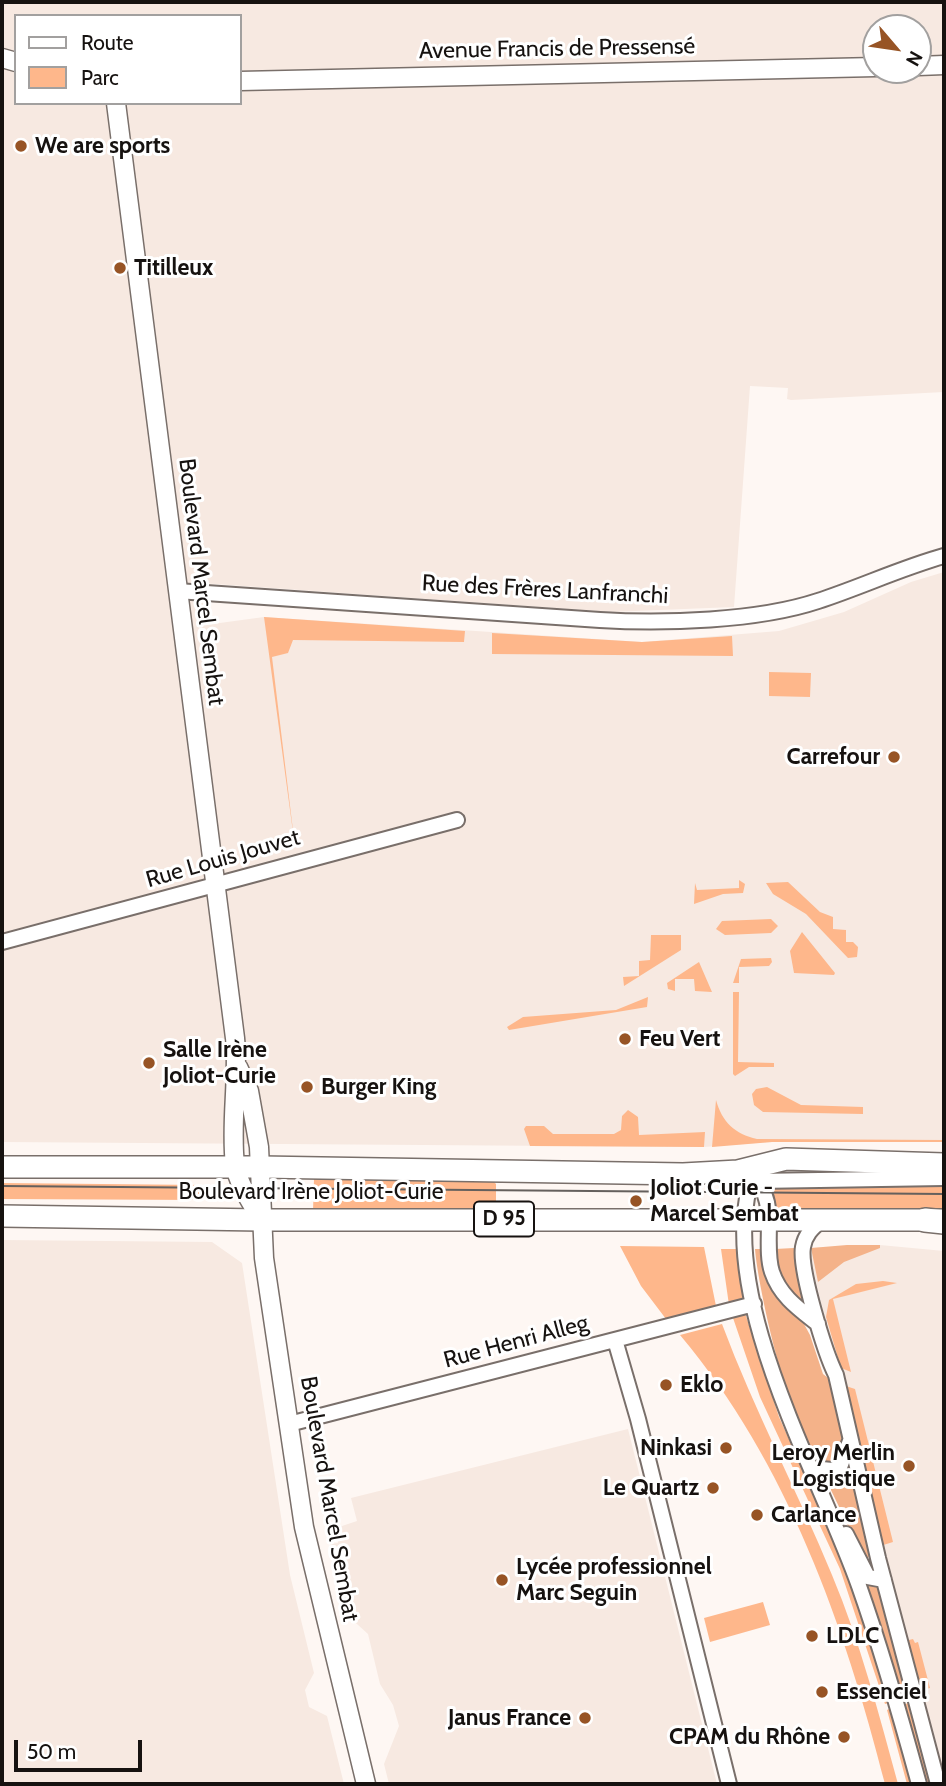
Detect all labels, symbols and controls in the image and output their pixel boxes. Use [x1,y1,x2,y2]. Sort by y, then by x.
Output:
legend [14,14,242,105]
north arrow [862,14,932,84]
text: Route [81,30,134,55]
street label: Avenue Francis de Pressensé [419,33,695,65]
text: N [901,47,927,70]
text: Parc [81,65,119,90]
place label: We are sports [35,132,170,160]
marker: We are sports [13,138,29,154]
place label: Titilleux [134,254,213,282]
marker: Titilleux [112,260,128,276]
street label: Boulevard Marcel Sembat [172,457,230,707]
street label: Rue des Frères Lanfranchi [421,570,669,610]
place label: Carrefour [787,743,880,771]
marker: Carrefour [886,749,902,765]
street label: Rue Louis Jouvet [143,824,303,894]
place label: Feu Vert [639,1025,720,1053]
marker: Feu Vert [617,1031,633,1047]
place label: Salle Irène Joliot-Curie [163,1036,276,1090]
marker: Salle Irène Joliot-Curie [141,1055,157,1071]
place label: Burger King [321,1073,436,1101]
marker: Burger King [299,1079,315,1095]
place label: Joliot Curie - Marcel Sembat [650,1174,799,1228]
street label: Boulevard Irène Joliot-Curie [178,1178,444,1206]
marker: Joliot Curie - Marcel Sembat [628,1193,644,1209]
road number: D 95 [474,1202,534,1236]
street label: Rue Henri Alleg [441,1309,591,1375]
place label: Eklo [680,1371,723,1399]
street label: Boulevard Marcel Sembat [294,1374,364,1624]
marker: Eklo [658,1377,674,1393]
place label: Ninkasi [640,1434,712,1462]
place label: Leroy Merlin Logistique [771,1439,895,1493]
marker: Ninkasi [718,1440,734,1456]
marker: Leroy Merlin Logistique [901,1458,917,1474]
place label: Le Quartz [603,1474,699,1502]
marker: Le Quartz [705,1480,721,1496]
place label: Carlance [771,1501,856,1529]
marker: Carlance [749,1507,765,1523]
place label: Lycée professionnel Marc Seguin [516,1553,712,1607]
marker: Lycée professionnel Marc Seguin [494,1572,510,1588]
place label: LDLC [826,1622,879,1650]
marker: LDLC [804,1628,820,1644]
place label: Essenciel [836,1678,927,1706]
marker: Essenciel [814,1684,830,1700]
place label: Janus France [448,1704,571,1732]
marker: Janus France [577,1710,593,1726]
place label: CPAM du Rhône [669,1723,830,1751]
scale bar [18,1726,145,1770]
marker: CPAM du Rhône [836,1729,852,1745]
text: 50 m [27,1739,76,1764]

